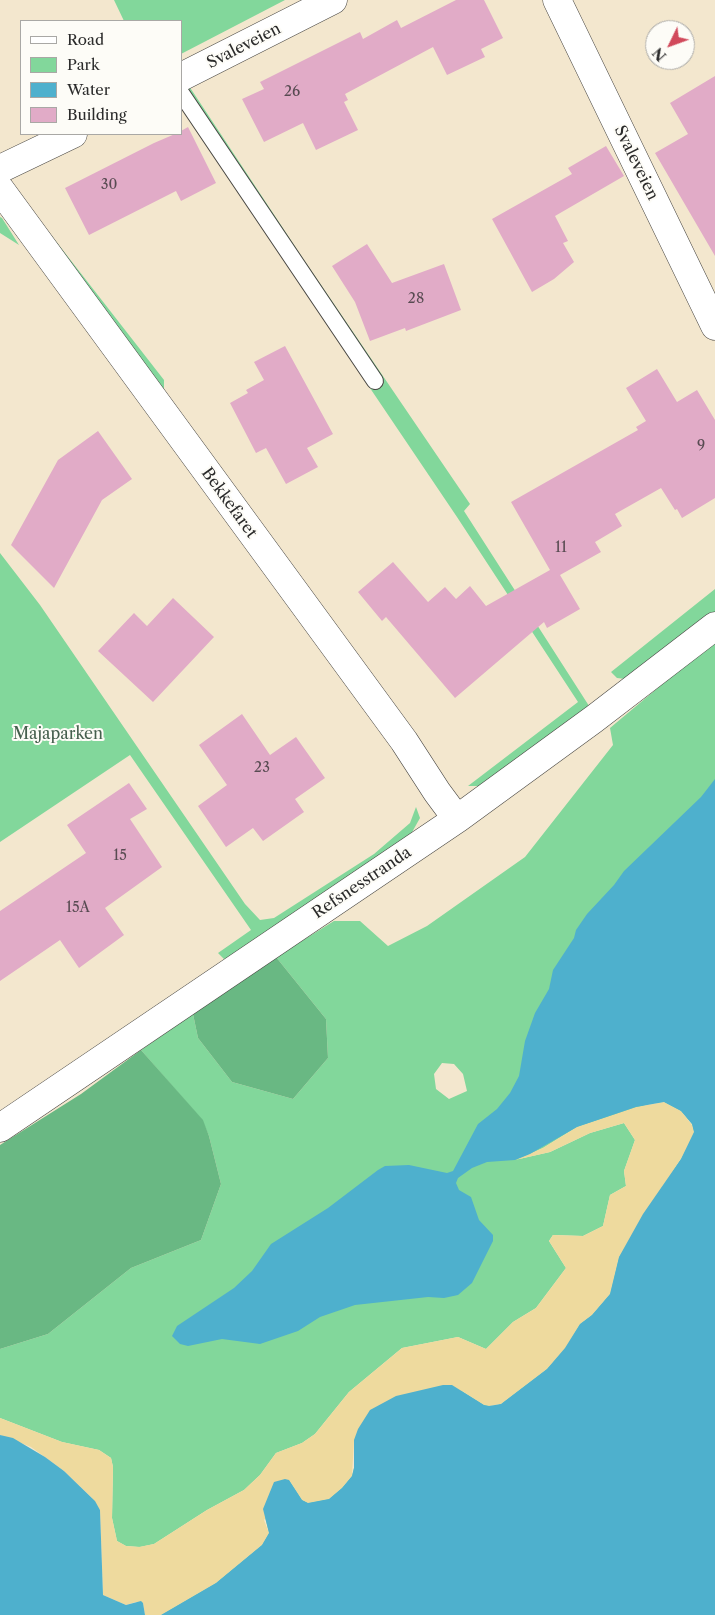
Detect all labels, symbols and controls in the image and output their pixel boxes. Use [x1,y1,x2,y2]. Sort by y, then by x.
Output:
street label: Svaleveien [204,19,284,73]
legend [20,20,182,135]
north arrow [645,20,695,70]
text: Road [67,30,104,49]
text: N [649,44,670,65]
text: Park [67,55,100,74]
text: Water [67,80,110,99]
house number: 26 [284,84,300,100]
text: Building [67,105,127,124]
street label: Svaleveien [610,123,662,203]
house number: 30 [101,177,117,193]
house number: 28 [408,291,424,307]
house number: 9 [697,438,705,454]
street label: Bekkefaret [197,464,261,542]
house number: 11 [555,540,567,556]
park label: Majaparken [13,724,103,744]
house number: 23 [254,760,270,776]
street label: Refsnesstranda [309,843,415,923]
house number: 15 [113,848,127,864]
house number: 15A [66,900,90,916]

